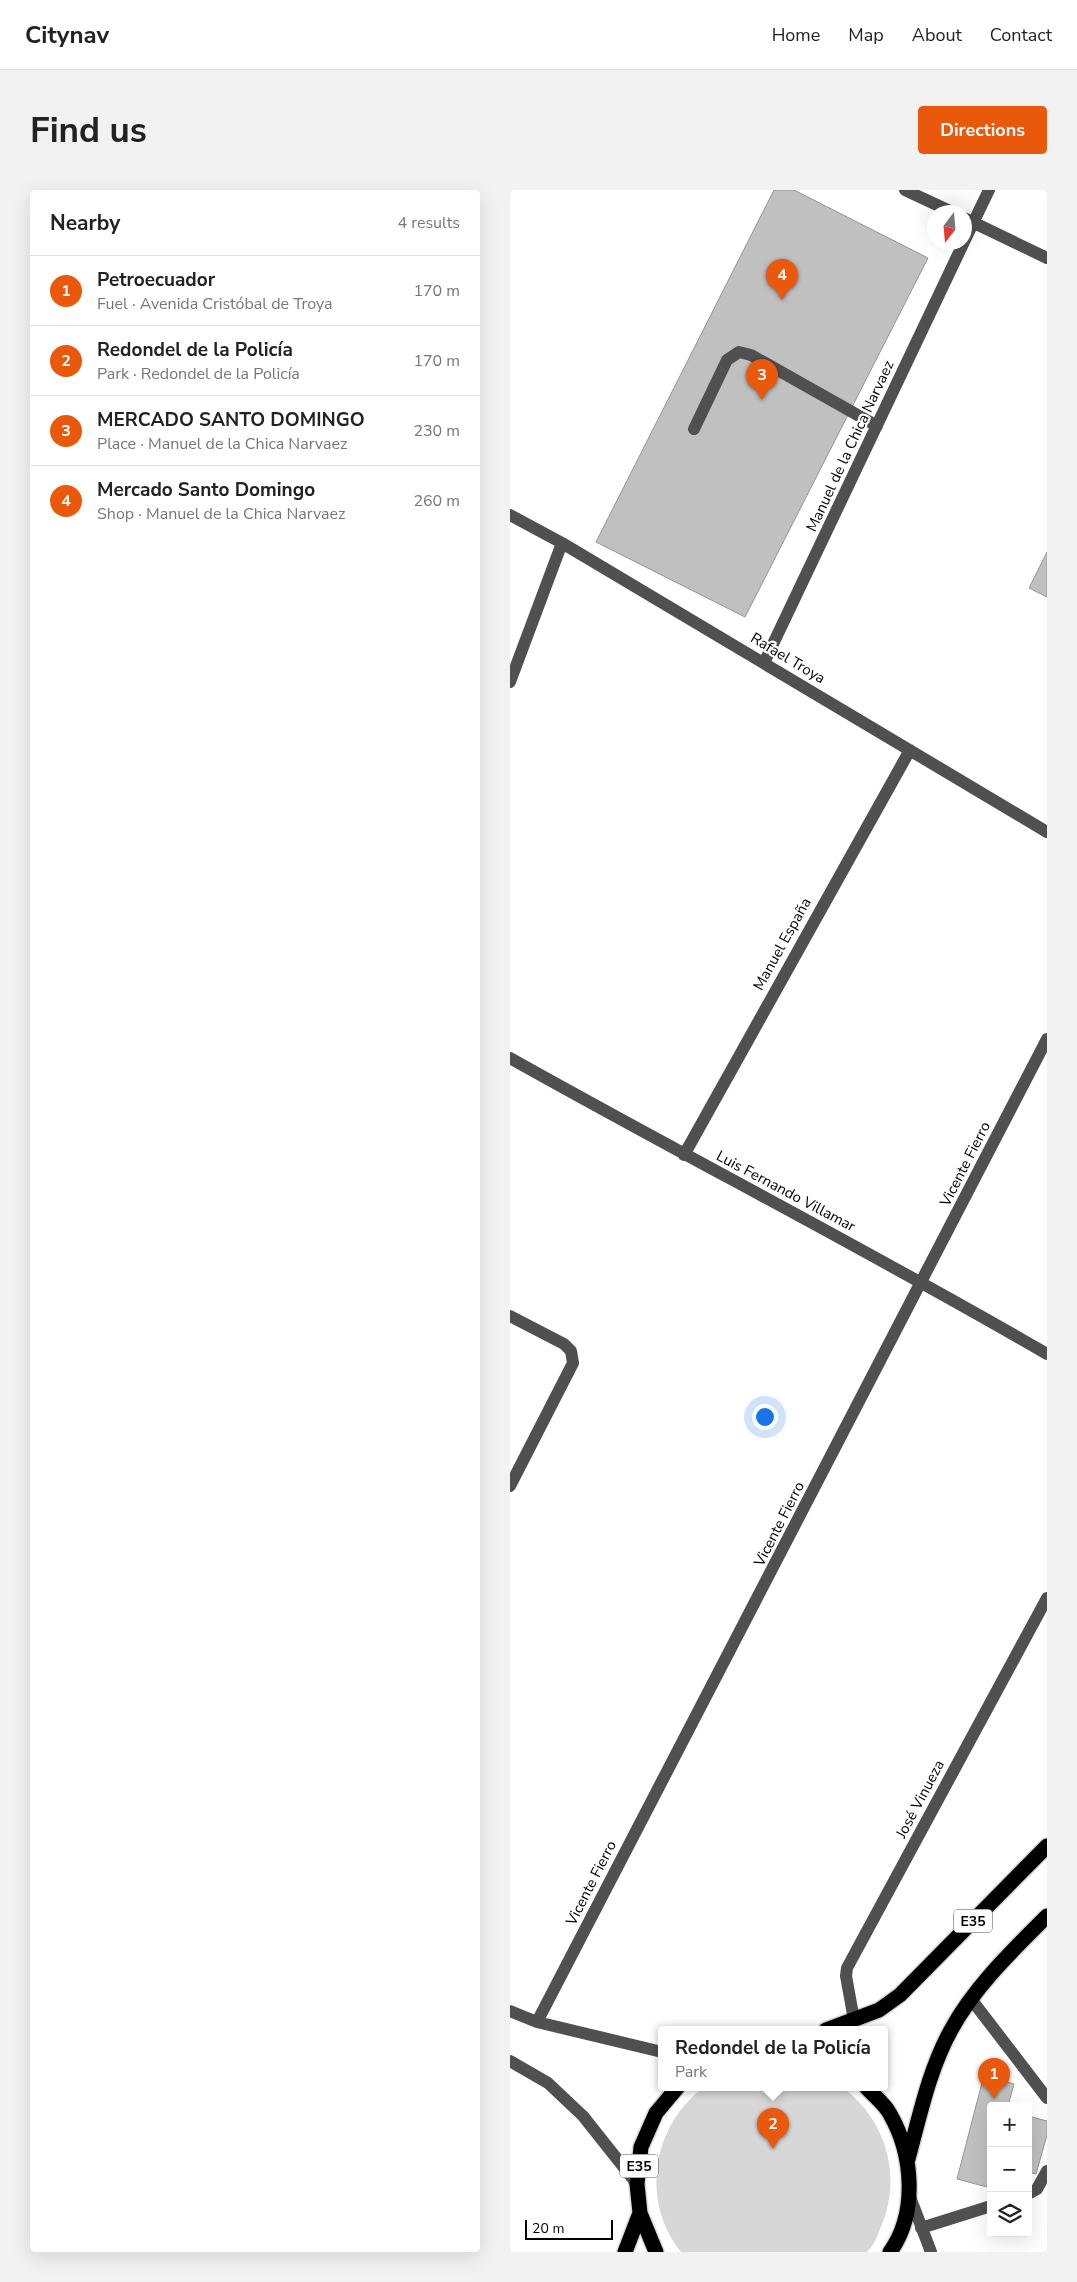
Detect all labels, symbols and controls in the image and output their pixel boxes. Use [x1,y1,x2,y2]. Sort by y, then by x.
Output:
text: Citynav [25,19,109,51]
text: Home [772,23,820,47]
text: Map [848,23,884,47]
text: About [912,23,962,47]
text: Contact [990,23,1052,47]
button: Directions [918,106,1047,154]
text: Find us [30,107,147,154]
north arrow [927,205,972,250]
text: Nearby [50,209,120,237]
text: 4 results [398,212,460,234]
pin: 4 [766,259,798,300]
text: Petroecuador [97,267,215,293]
text: 1 [61,280,71,302]
text: 170 m [413,280,460,302]
text: Fuel · Avenida Cristóbal de Troya [97,293,332,315]
text: Redondel de la Policía [97,337,293,363]
text: 2 [61,350,71,372]
text: 170 m [413,350,460,372]
street label: Manuel de la Chica Narvaez [801,357,899,535]
pin: 3 [746,359,778,400]
text: Park · Redondel de la Policía [97,363,300,385]
text: MERCADO SANTO DOMINGO [97,407,365,433]
text: 3 [61,420,71,442]
text: 230 m [413,420,460,442]
text: Place · Manuel de la Chica Narvaez [97,433,347,455]
text: Mercado Santo Domingo [97,477,315,503]
text: 4 [61,490,71,512]
text: 260 m [413,490,460,512]
text: Shop · Manuel de la Chica Narvaez [97,503,345,525]
street label: Rafael Troya [747,628,829,688]
street label: Manuel España [748,894,816,994]
street label: Vicente Fierro [935,1118,995,1211]
street label: Luis Fernando Villamar [713,1146,860,1237]
your location [752,1404,778,1430]
street label: Vicente Fierro [749,1478,809,1571]
street label: José Vinueza [891,1756,949,1842]
street label: Vicente Fierro [561,1837,621,1930]
road number: E35 [954,1910,992,1932]
popup [658,2026,888,2091]
text: Redondel de la Policía [675,2035,871,2061]
pin: 1 [978,2058,1010,2099]
text: Park [675,2061,707,2083]
map controls [987,2102,1032,2237]
button: + [987,2102,1032,2147]
pin: 2 [757,2108,789,2149]
button: − [987,2147,1032,2192]
road number: E35 [620,2154,658,2178]
button: layers [987,2192,1032,2237]
scale bar [525,2217,612,2240]
text: 20 m [532,2219,564,2238]

